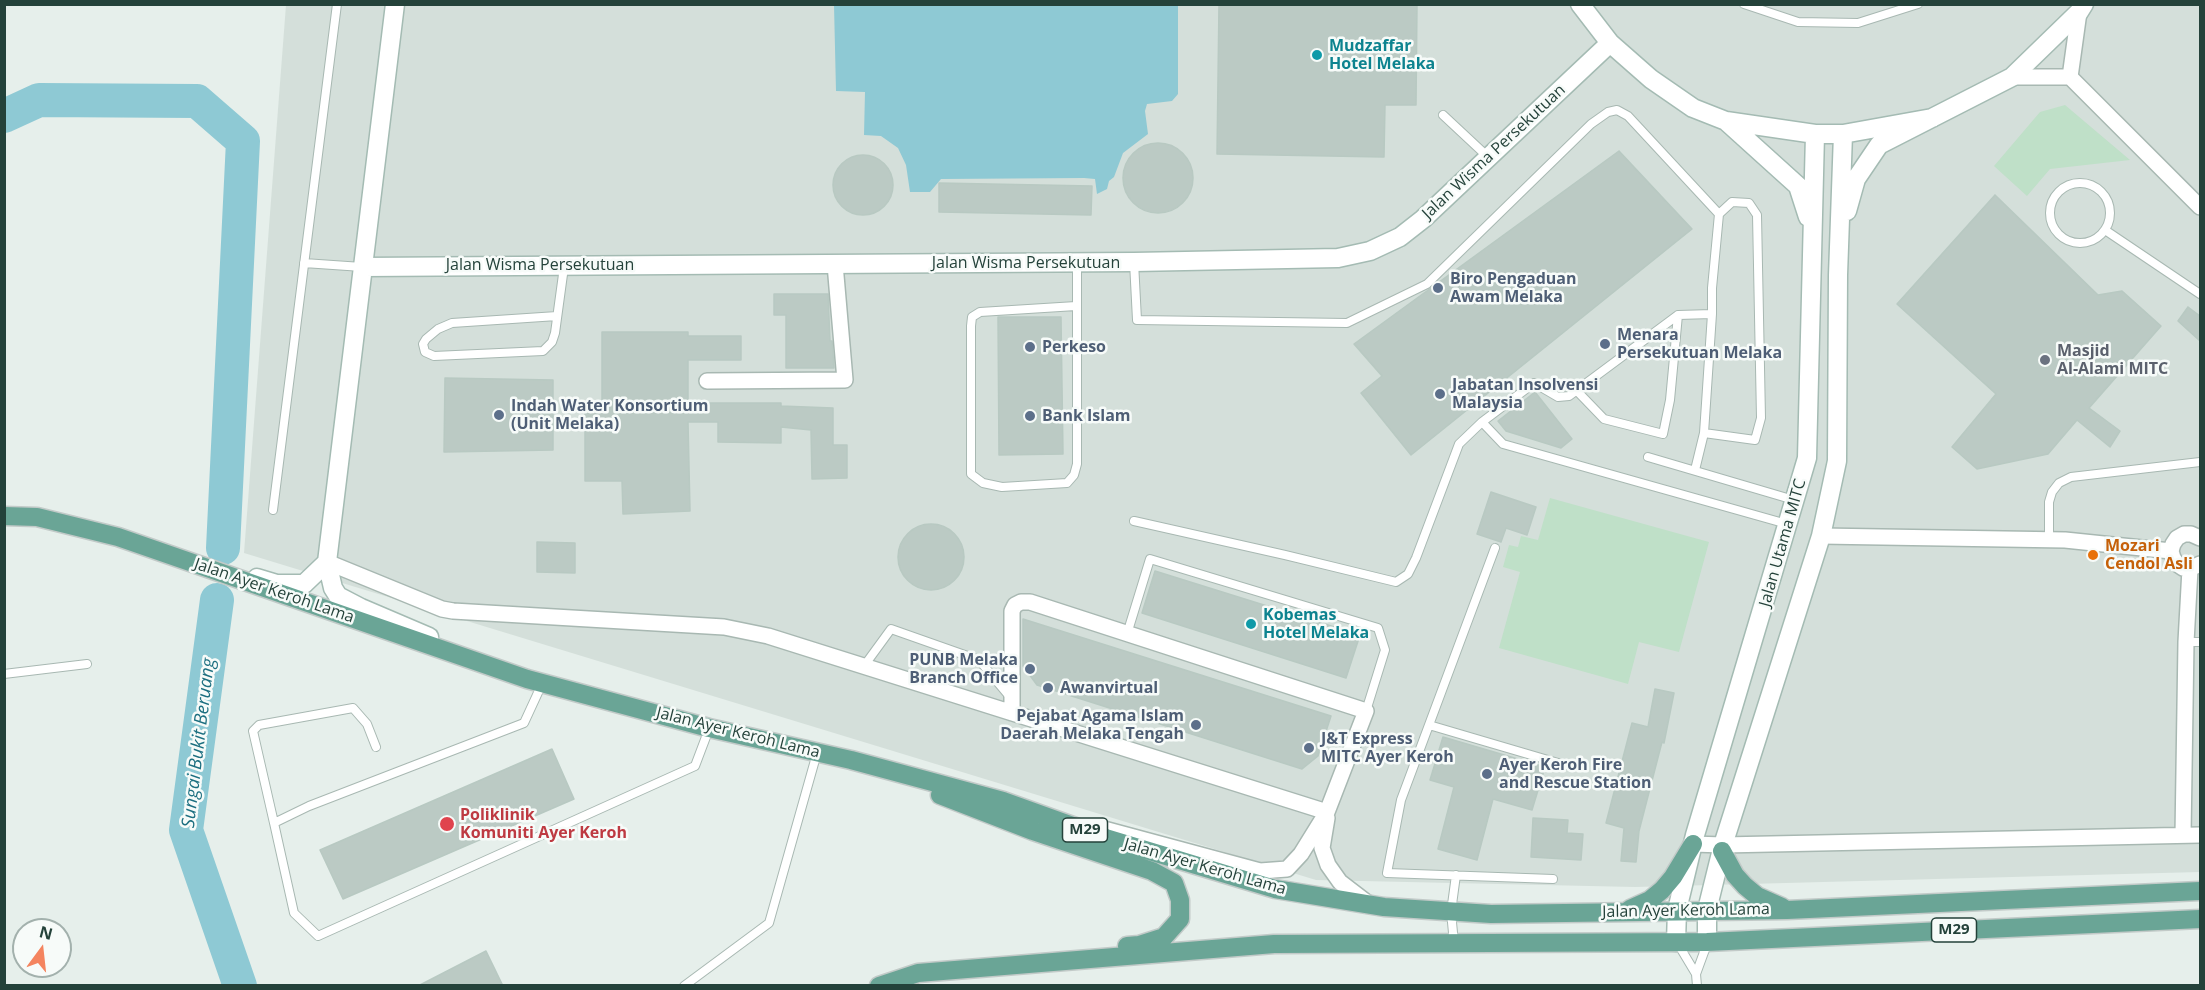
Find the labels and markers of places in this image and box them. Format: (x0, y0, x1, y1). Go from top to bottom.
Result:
place label: Mudzaffar Hotel Melaka (1329, 36, 1435, 74)
marker: Mudzaffar Hotel Melaka (1310, 48, 1324, 62)
place label: Biro Pengaduan Awam Melaka (1450, 269, 1576, 307)
marker: Biro Pengaduan Awam Melaka (1431, 281, 1445, 295)
place label: Menara Persekutuan Melaka (1617, 325, 1782, 363)
place label: Perkeso (1042, 337, 1106, 357)
marker: Menara Persekutuan Melaka (1598, 337, 1612, 351)
marker: Perkeso (1023, 340, 1037, 354)
place label: Masjid Al-Alami MITC (2057, 341, 2168, 379)
marker: Masjid Al-Alami MITC (2038, 353, 2052, 367)
place label: Jabatan Insolvensi Malaysia (1452, 375, 1598, 413)
marker: Jabatan Insolvensi Malaysia (1433, 387, 1447, 401)
place label: Indah Water Konsortium (Unit Melaka) (511, 396, 708, 434)
place label: Bank Islam (1042, 406, 1131, 426)
marker: Indah Water Konsortium (Unit Melaka) (492, 408, 506, 422)
marker: Bank Islam (1023, 409, 1037, 423)
place label: Mozari Cendol Asli (2105, 536, 2193, 574)
marker: Mozari Cendol Asli (2086, 548, 2100, 562)
place label: Kobemas Hotel Melaka (1263, 605, 1369, 643)
marker: Kobemas Hotel Melaka (1244, 617, 1258, 631)
place label: PUNB Melaka Branch Office (909, 650, 1018, 688)
marker: PUNB Melaka Branch Office (1023, 662, 1037, 676)
place label: Awanvirtual (1060, 678, 1158, 698)
marker: Awanvirtual (1041, 681, 1055, 695)
place label: Pejabat Agama Islam Daerah Melaka Tengah (1000, 706, 1184, 744)
marker: Pejabat Agama Islam Daerah Melaka Tengah (1189, 718, 1203, 732)
place label: J&T Express MITC Ayer Keroh (1321, 729, 1454, 767)
marker: J&T Express MITC Ayer Keroh (1302, 741, 1316, 755)
place label: Ayer Keroh Fire and Rescue Station (1499, 755, 1651, 793)
marker: Ayer Keroh Fire and Rescue Station (1480, 767, 1494, 781)
place label: Poliklinik Komuniti Ayer Keroh (460, 805, 627, 843)
marker: Poliklinik Komuniti Ayer Keroh (438, 815, 456, 833)

